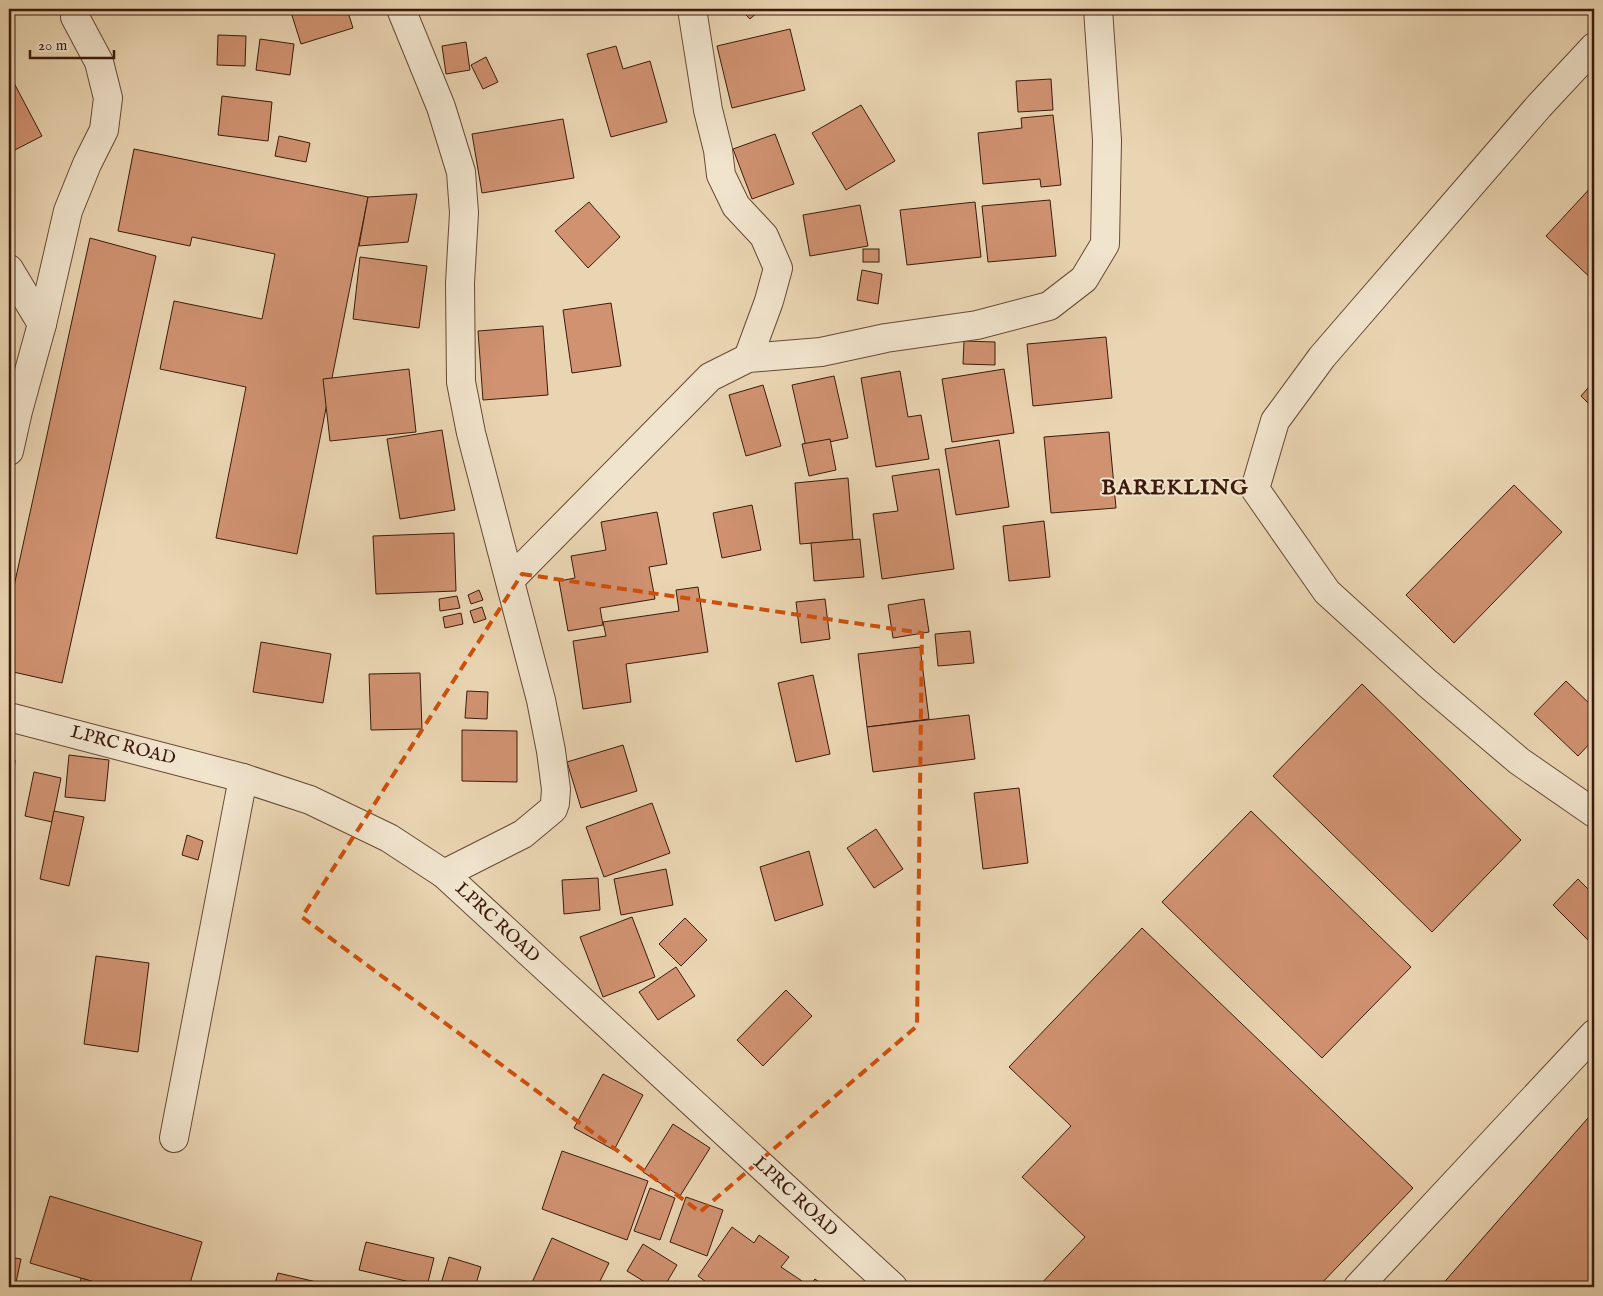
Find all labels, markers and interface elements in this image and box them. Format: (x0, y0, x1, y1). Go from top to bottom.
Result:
scale bar (30, 28, 114, 60)
text: 20 m (38, 36, 68, 55)
district label: BAREKLING (1101, 474, 1249, 502)
street label: LPRC ROAD (68, 721, 178, 771)
street label: LPRC ROAD (450, 878, 544, 968)
street label: LPRC ROAD (748, 1152, 842, 1242)

